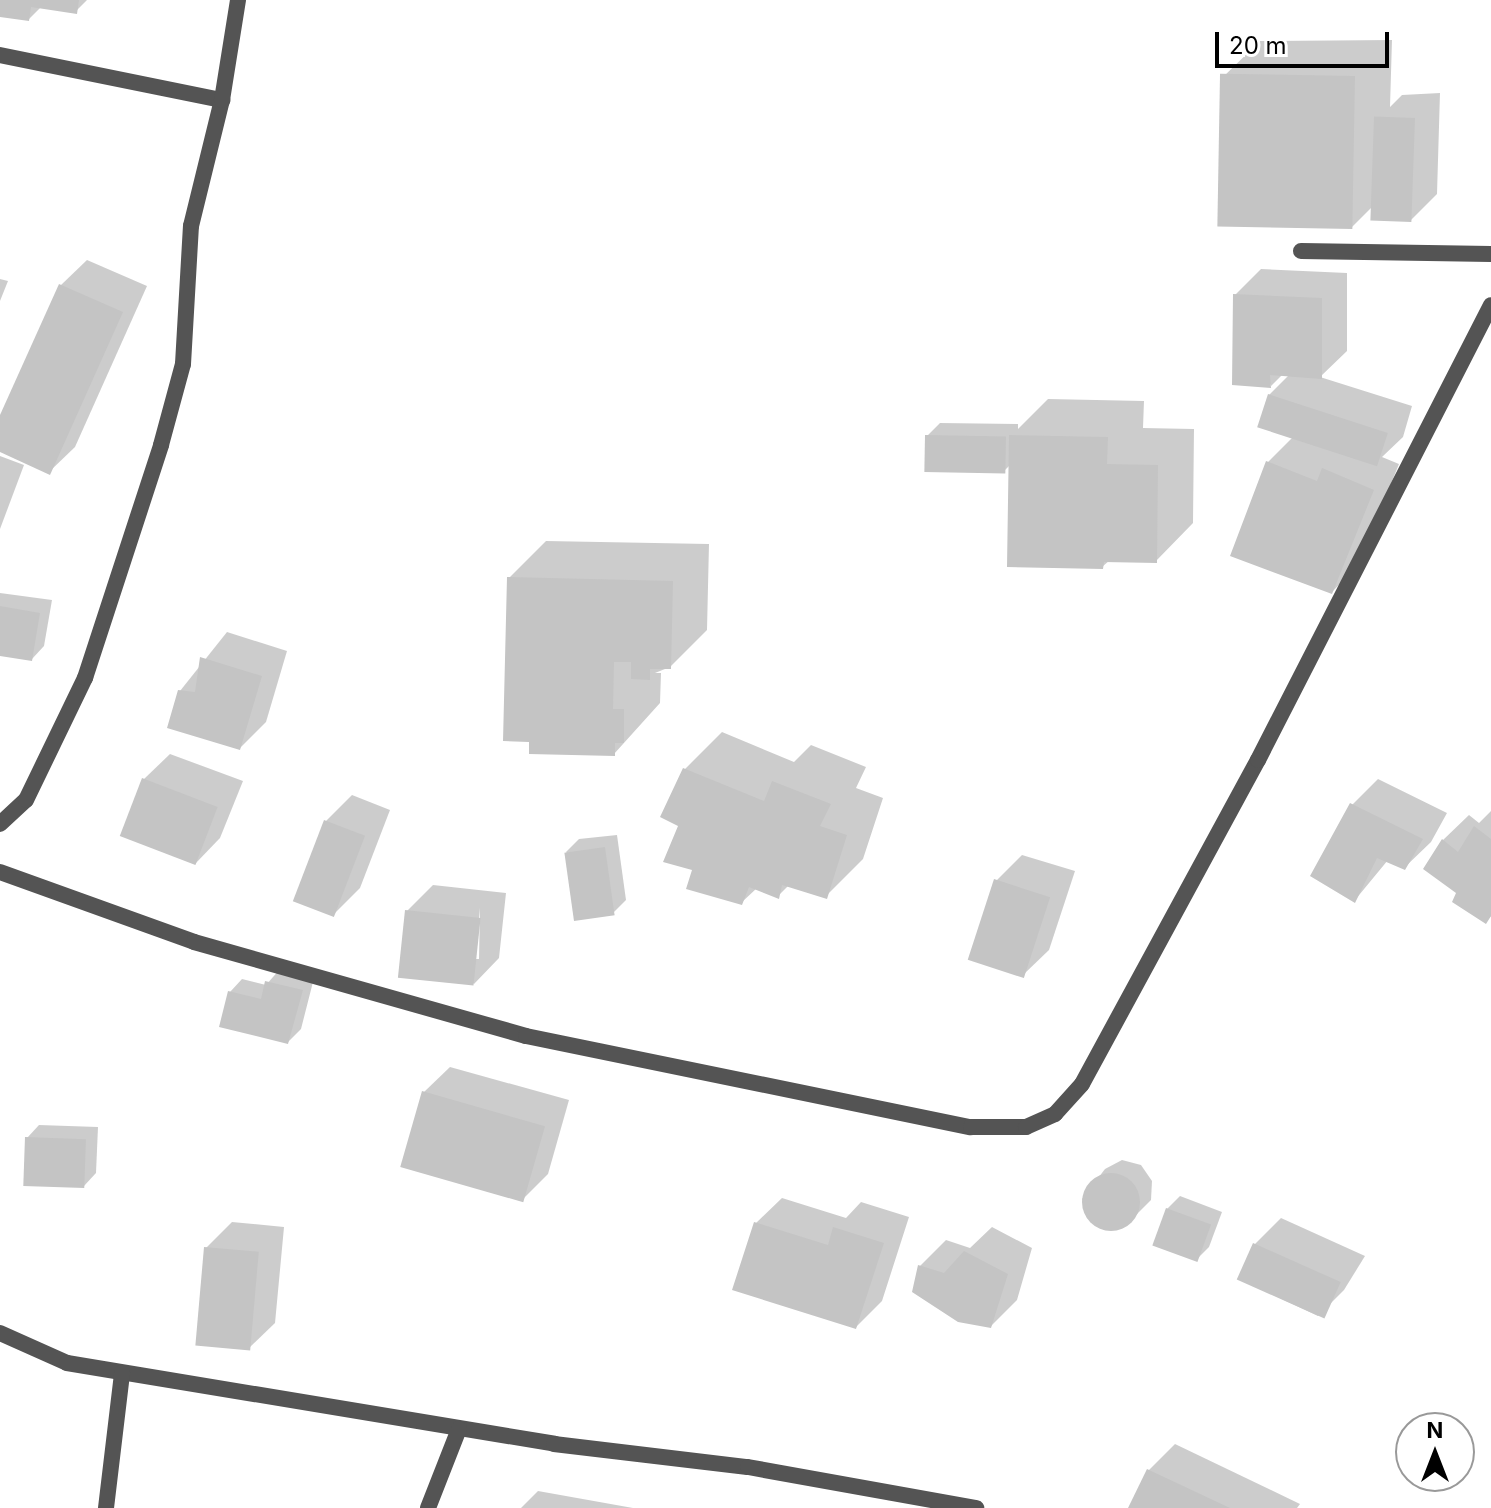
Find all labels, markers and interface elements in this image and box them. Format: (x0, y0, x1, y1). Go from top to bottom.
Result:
scale bar (1219, 16, 1393, 66)
text: 20 m (1229, 31, 1287, 60)
north arrow (1395, 1412, 1475, 1492)
text: N (1427, 1417, 1443, 1443)

